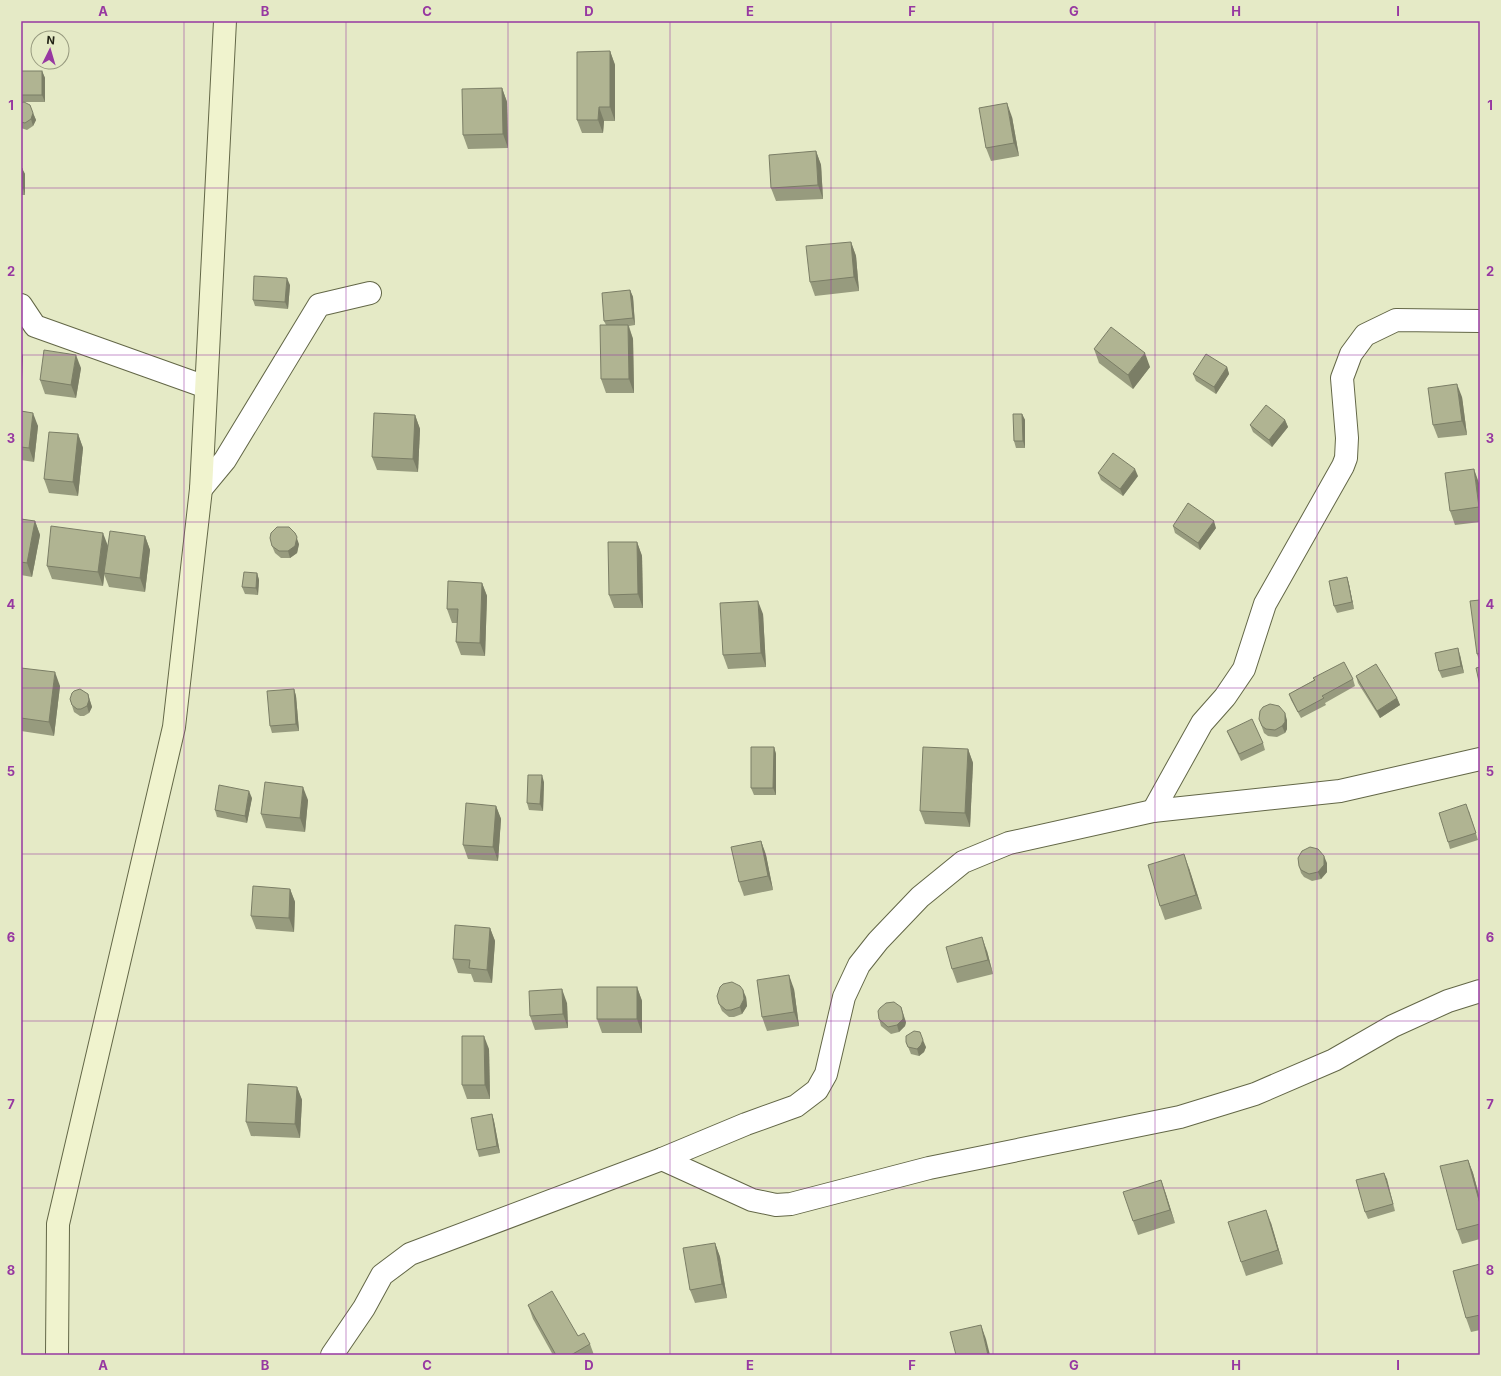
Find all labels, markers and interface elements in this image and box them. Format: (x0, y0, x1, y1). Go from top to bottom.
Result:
text: A (98, 3, 108, 19)
text: B (261, 3, 270, 19)
text: C (422, 3, 432, 19)
text: D (584, 3, 594, 19)
text: E (746, 3, 754, 19)
text: F (908, 3, 916, 19)
text: G (1069, 3, 1079, 19)
text: H (1231, 3, 1241, 19)
text: I (1396, 3, 1400, 19)
north arrow (30, 30, 70, 70)
text: N (46, 33, 56, 47)
text: 1 (8, 97, 14, 113)
text: 1 (1487, 97, 1493, 113)
text: 2 (7, 263, 15, 279)
text: 2 (1486, 263, 1494, 279)
text: 3 (7, 430, 15, 446)
text: 3 (1486, 430, 1494, 446)
text: 4 (7, 596, 16, 612)
text: 4 (1486, 596, 1495, 612)
text: 5 (7, 763, 15, 779)
text: 5 (1486, 763, 1494, 779)
text: 6 (7, 929, 15, 945)
text: 6 (1486, 929, 1494, 945)
text: 7 (7, 1096, 15, 1112)
text: 7 (1486, 1096, 1494, 1112)
text: 8 (7, 1262, 15, 1278)
text: 8 (1486, 1262, 1494, 1278)
text: A (98, 1357, 108, 1373)
text: B (261, 1357, 270, 1373)
text: C (422, 1357, 432, 1373)
text: D (584, 1357, 594, 1373)
text: E (746, 1357, 754, 1373)
text: F (908, 1357, 916, 1373)
text: G (1069, 1357, 1079, 1373)
text: H (1231, 1357, 1241, 1373)
text: I (1396, 1357, 1400, 1373)

